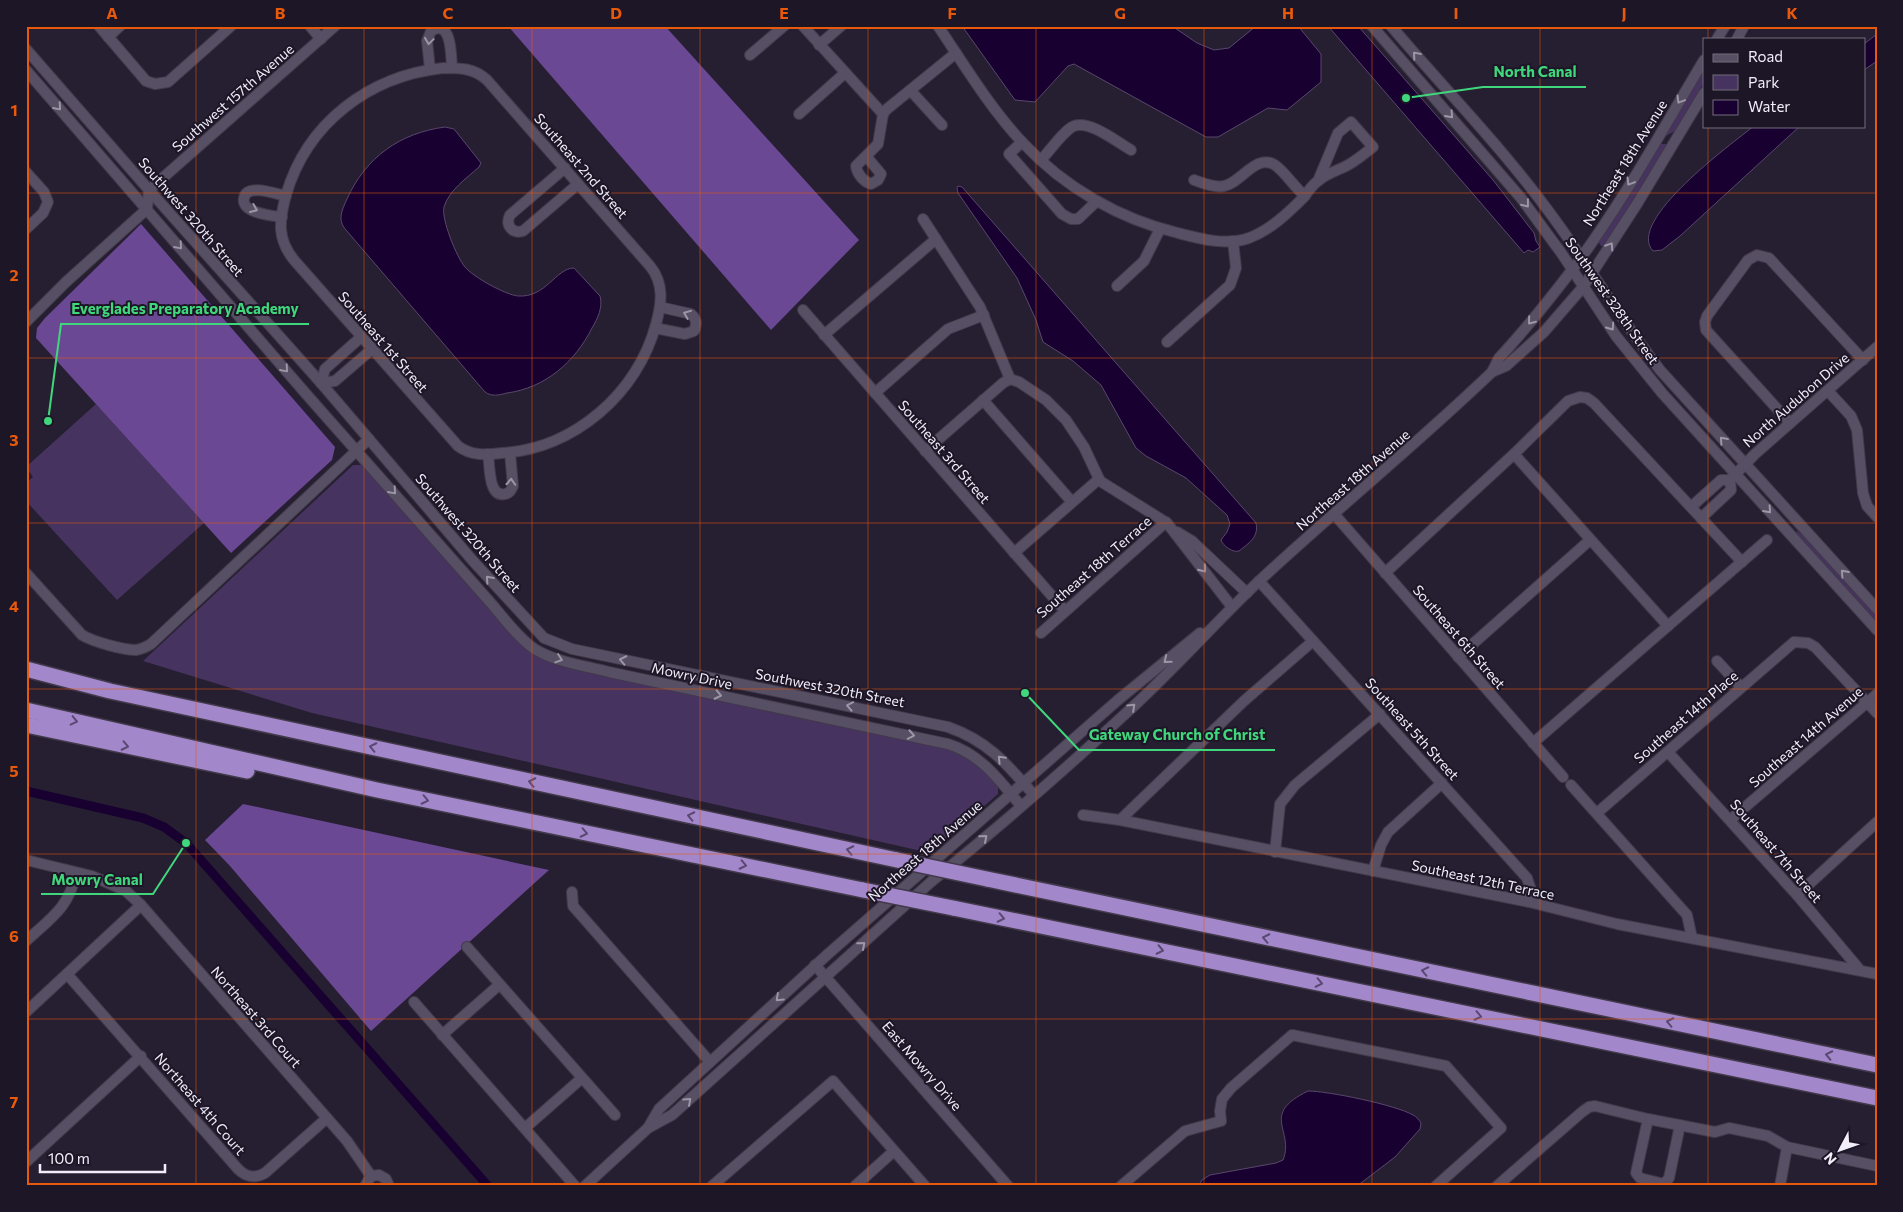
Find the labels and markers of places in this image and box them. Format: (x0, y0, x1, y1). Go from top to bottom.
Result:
callout: North Canal (1483, 57, 1586, 87)
callout: Everglades Preparatory Academy (61, 294, 309, 324)
callout: Gateway Church of Christ (1079, 720, 1275, 750)
callout: Mowry Canal (41, 864, 153, 894)

